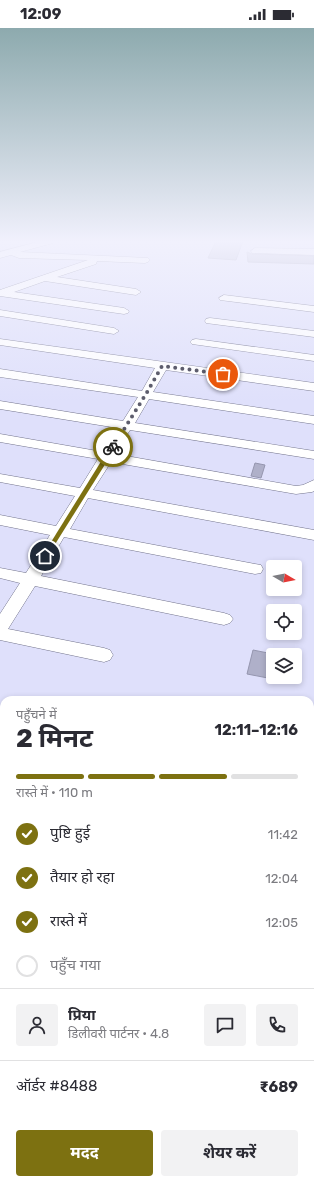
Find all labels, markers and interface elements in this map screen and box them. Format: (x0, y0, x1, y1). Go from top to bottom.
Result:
text: 12:09 (20, 5, 61, 23)
pin (206, 357, 240, 391)
icon: bag (212, 363, 234, 385)
courier (93, 427, 133, 467)
icon: bike (102, 436, 124, 458)
pin (28, 539, 62, 573)
icon: home (34, 545, 56, 567)
north arrow (266, 560, 302, 596)
map controls (266, 560, 302, 684)
button: locate (266, 604, 302, 640)
button: layers (266, 648, 302, 684)
text: पहुँचने में (16, 707, 57, 722)
text: 12:11–12:16 (215, 721, 298, 739)
text: 2 मिनट (16, 723, 93, 754)
text: रास्ते में · 110 m (16, 785, 93, 800)
icon: check (16, 823, 38, 845)
text: पुष्टि हुई (50, 824, 90, 842)
text: 11:42 (268, 827, 298, 842)
icon: check (16, 867, 38, 889)
text: तैयार हो रहा (50, 868, 114, 886)
text: 12:04 (265, 871, 298, 886)
icon: check (16, 911, 38, 933)
text: रास्ते में (50, 912, 87, 930)
text: 12:05 (265, 915, 298, 930)
text: पहुँच गया (50, 956, 101, 974)
button: person (16, 1004, 58, 1046)
button: chat (204, 1004, 246, 1046)
button: phone (256, 1004, 298, 1046)
text: प्रिया (68, 1006, 96, 1024)
text: डिलीवरी पार्टनर · 4.8 (68, 1026, 169, 1041)
text: ऑर्डर #8488 (16, 1077, 98, 1095)
text: ₹689 (259, 1078, 298, 1096)
button: मदद (16, 1130, 153, 1176)
button: शेयर करें (161, 1130, 298, 1176)

